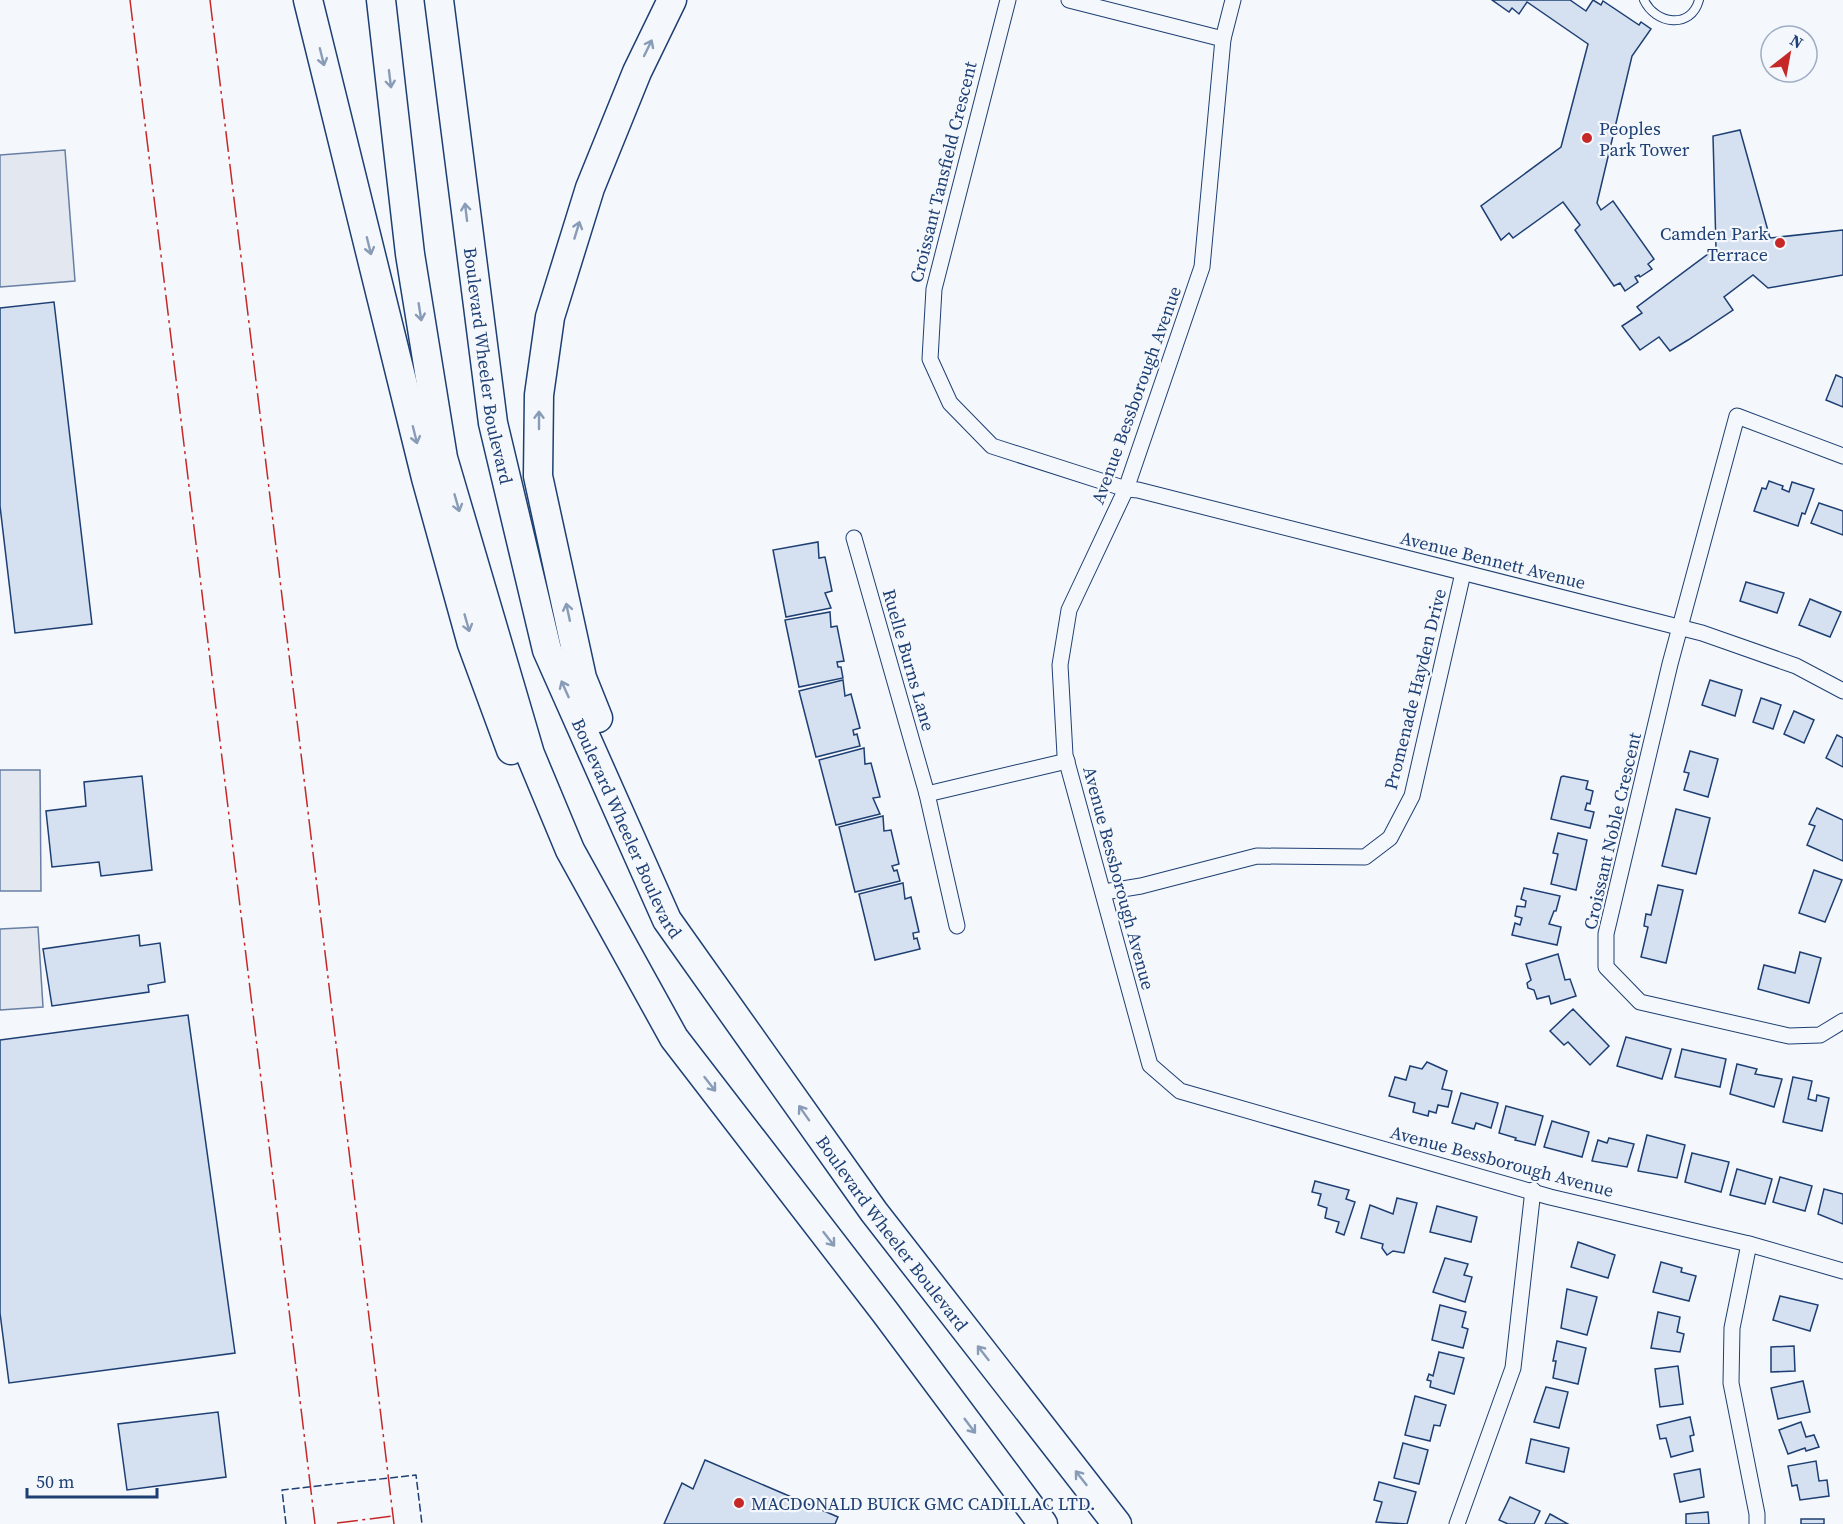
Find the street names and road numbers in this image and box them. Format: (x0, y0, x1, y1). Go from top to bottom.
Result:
street label: Croissant Tansfield Crescent (903, 59, 983, 285)
street label: Boulevard Wheeler Boulevard (458, 246, 520, 486)
street label: Avenue Bessborough Avenue (1085, 283, 1187, 507)
street label: Avenue Bennett Avenue (1398, 525, 1588, 595)
street label: Ruelle Burns Lane (877, 586, 941, 734)
street label: Promenade Hayden Drive (1378, 586, 1452, 792)
street label: Boulevard Wheeler Boulevard (566, 714, 688, 943)
street label: Croissant Noble Crescent (1577, 730, 1647, 932)
street label: Avenue Bessborough Avenue (1077, 764, 1161, 992)
street label: Avenue Bessborough Avenue (1388, 1119, 1616, 1203)
street label: Boulevard Wheeler Boulevard (811, 1130, 974, 1336)

